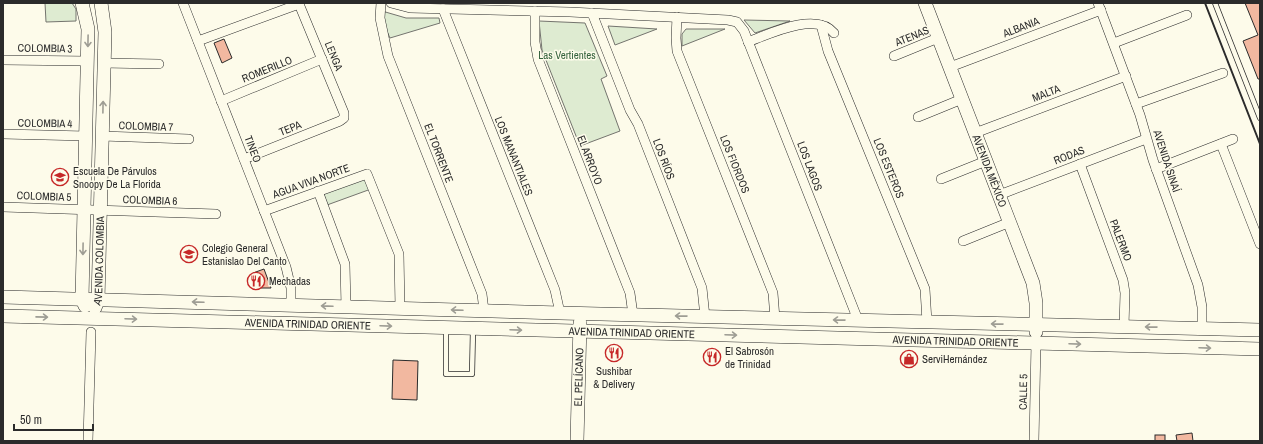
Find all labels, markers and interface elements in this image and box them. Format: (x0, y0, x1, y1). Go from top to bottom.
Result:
street label: ALBANIA (1000, 13, 1042, 41)
street label: ATENAS (892, 23, 931, 50)
one-way arrow (84, 34, 92, 47)
street label: LENGA (322, 39, 347, 74)
street label: COLOMBIA 3 (18, 41, 72, 55)
park label: Las Vertientes (538, 48, 596, 62)
street label: ROMERILLO (240, 53, 294, 85)
street label: MALTA (1030, 81, 1063, 105)
one-way arrow (99, 101, 107, 114)
street label: LOS MANANTIALES (492, 114, 536, 198)
street label: COLOMBIA 4 (18, 116, 72, 130)
street label: TEPA (277, 117, 304, 139)
street label: COLOMBIA 7 (118, 118, 174, 134)
street label: EL TORRENTE (421, 121, 457, 185)
street label: AVENIDA SINAÍ (1150, 127, 1184, 194)
street label: AVENIDA MÉXICO (969, 132, 1010, 209)
street label: EL ARROYO (574, 133, 606, 187)
street label: LOS FIORDOS (717, 133, 753, 195)
street label: TINEO (242, 134, 264, 164)
street label: LOS ESTEROS (871, 136, 907, 200)
street label: LOS RÍOS (650, 137, 678, 181)
street label: LOS LAGOS (794, 139, 826, 193)
street label: RODAS (1052, 143, 1086, 167)
street label: AGUA VIVA NORTE (270, 161, 351, 202)
place label: Escuela De Párvulos Snoopy De La Florida (73, 164, 161, 191)
school or university icon: Escuela De Párvulos Snoopy De La Florida (50, 167, 70, 187)
street label: COLOMBIA 5 (16, 188, 72, 204)
street label: COLOMBIA 6 (122, 192, 178, 208)
street label: AVENIDA COLOMBIA (89, 215, 107, 308)
street label: PALERMO (1107, 217, 1135, 263)
place label: Colegio General Estanislao Del Canto (202, 241, 287, 268)
one-way arrow (79, 242, 87, 255)
school or university icon: Colegio General Estanislao Del Canto (179, 244, 199, 264)
restaurant icon: Mechadas (246, 271, 266, 291)
place label: Mechadas (269, 274, 311, 288)
one-way arrow (192, 299, 205, 306)
one-way arrow (321, 302, 334, 310)
one-way arrow (451, 306, 464, 314)
one-way arrow (35, 313, 48, 321)
one-way arrow (675, 313, 688, 320)
one-way arrow (124, 315, 137, 323)
street label: AVENIDA TRINIDAD ORIENTE (244, 315, 371, 333)
one-way arrow (833, 316, 846, 324)
one-way arrow (991, 320, 1004, 327)
one-way arrow (379, 322, 392, 330)
one-way arrow (1145, 323, 1158, 331)
street label: AVENIDA TRINIDAD ORIENTE (568, 324, 695, 341)
one-way arrow (509, 326, 522, 334)
one-way arrow (724, 332, 737, 339)
street label: AVENIDA TRINIDAD ORIENTE (891, 332, 1019, 350)
one-way arrow (1068, 341, 1081, 348)
restaurant icon: Sushibar & Delivery (604, 343, 624, 363)
place label: El Sabrosón de Trinidad (725, 344, 774, 371)
one-way arrow (1198, 344, 1211, 352)
street label: EL PELÍCANO (571, 347, 586, 407)
restaurant icon: El Sabrosón de Trinidad (702, 347, 722, 367)
shop icon: ServiHernández (899, 349, 919, 369)
place label: ServiHernández (922, 352, 988, 366)
place label: Sushibar & Delivery (593, 364, 635, 391)
street label: CALLE 5 (1016, 374, 1030, 410)
scale bar (14, 406, 93, 432)
text: 50 m (20, 412, 42, 428)

